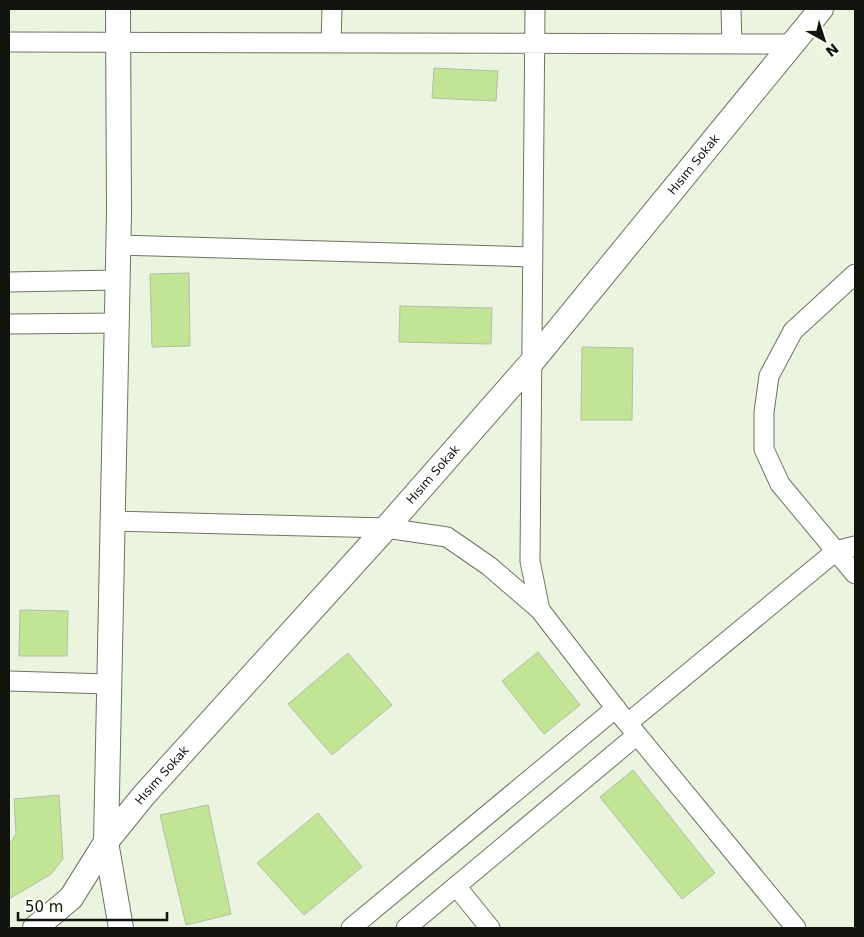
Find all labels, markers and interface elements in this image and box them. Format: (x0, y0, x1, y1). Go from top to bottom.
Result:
north arrow (799, 15, 849, 65)
text: N (823, 40, 842, 60)
street label: Hısım Sokak (665, 132, 722, 197)
street label: Hısım Sokak (404, 442, 463, 507)
street label: Hısım Sokak (132, 743, 192, 807)
scale bar (18, 890, 166, 922)
text: 50 m (25, 898, 63, 916)

